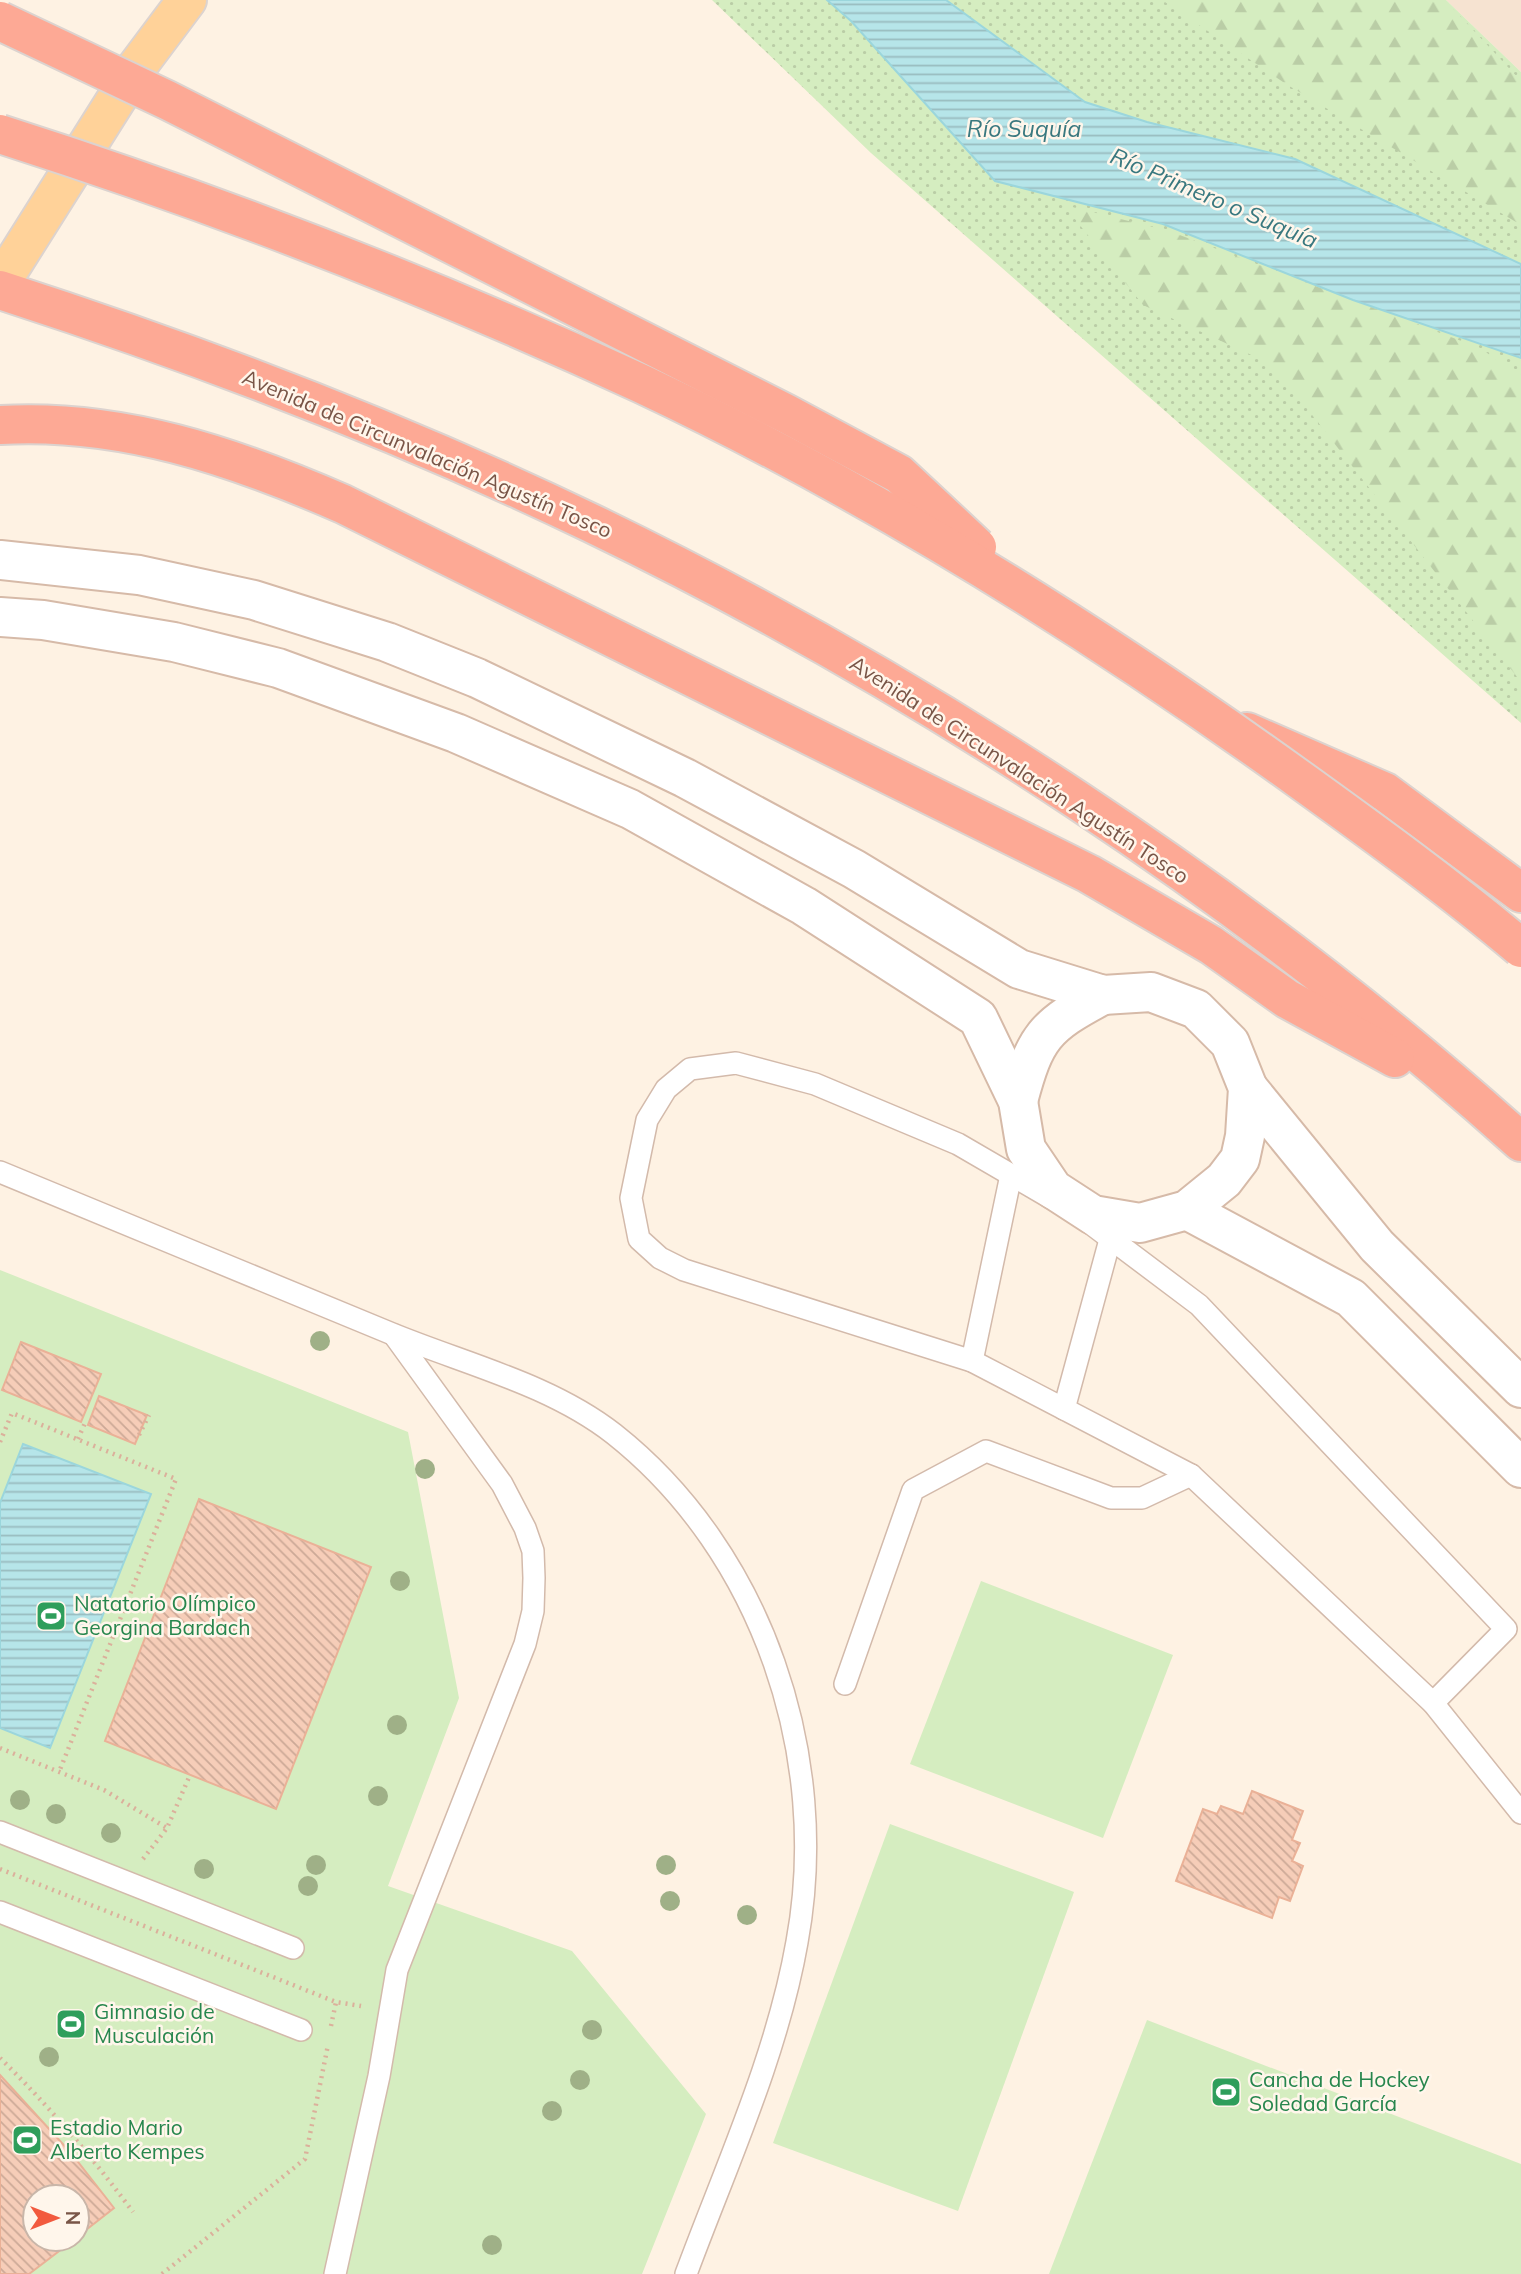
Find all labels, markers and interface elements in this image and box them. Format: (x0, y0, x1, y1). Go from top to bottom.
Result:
water label: Río Suquía (967, 114, 1081, 143)
water label: Río Primero o Suquía (1106, 141, 1322, 254)
street label: Avenida de Circunvalación Agustín Tosco (239, 363, 616, 543)
street label: Avenida de Circunvalación Agustín Tosco (845, 650, 1194, 889)
place label: Natatorio Olímpico Georgina Bardach (74, 1590, 256, 1640)
sports icon: Natatorio Olímpico Georgina Bardach (34, 1599, 68, 1633)
place label: Gimnasio de Musculación (94, 1998, 215, 2048)
sports icon: Gimnasio de Musculación (54, 2007, 88, 2041)
place label: Cancha de Hockey Soledad García (1249, 2066, 1430, 2116)
sports icon: Cancha de Hockey Soledad García (1209, 2075, 1243, 2109)
place label: Estadio Mario Alberto Kempes (50, 2114, 205, 2164)
sports icon: Estadio Mario Alberto Kempes (10, 2123, 44, 2157)
north arrow (21, 2183, 91, 2253)
text: N (61, 2211, 85, 2225)

